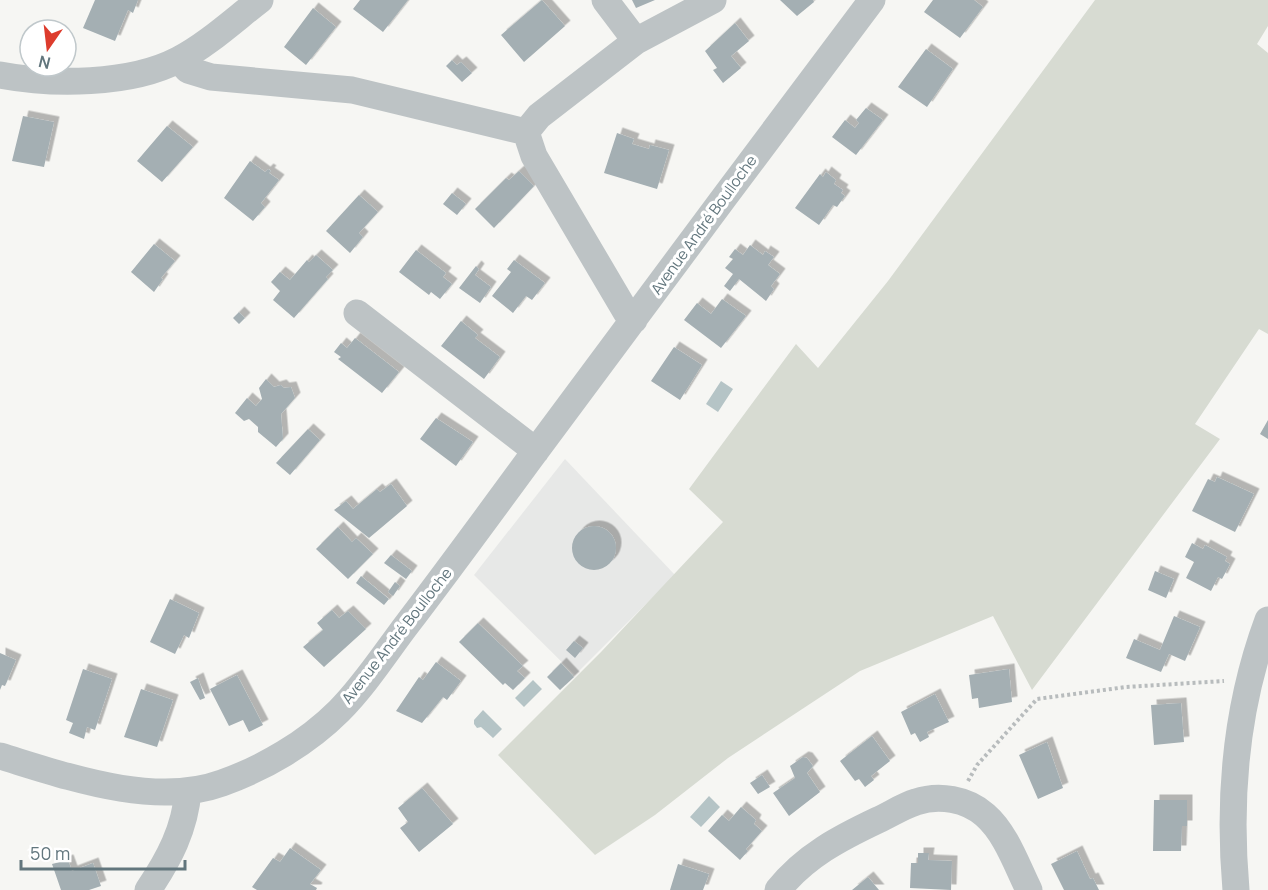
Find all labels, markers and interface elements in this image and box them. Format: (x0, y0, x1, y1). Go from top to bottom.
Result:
north arrow (18, 18, 78, 78)
text: N (36, 50, 53, 75)
street label: Avenue André Boulloche (646, 151, 761, 299)
street label: Avenue André Boulloche (337, 563, 457, 708)
scale bar (21, 833, 184, 871)
text: 50 m (30, 841, 70, 865)

